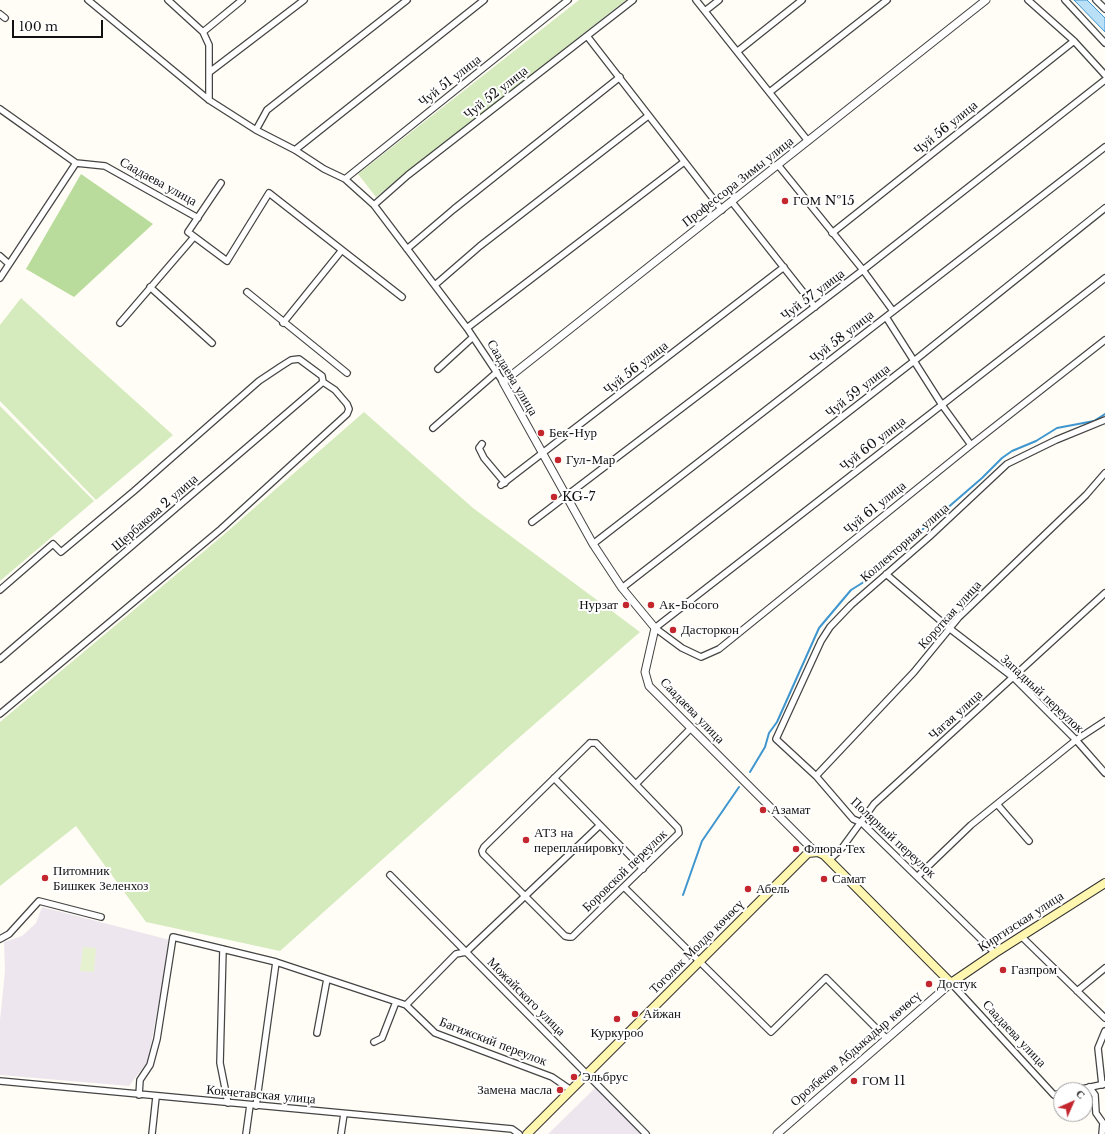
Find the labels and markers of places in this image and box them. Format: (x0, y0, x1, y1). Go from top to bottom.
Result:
place label: ГОМ №15 (793, 193, 855, 209)
marker: ГОМ №15 (780, 196, 790, 206)
place label: Бек-Нур (549, 425, 597, 441)
marker: Бек-Нур (536, 428, 546, 438)
place label: Гул-Мар (566, 452, 615, 468)
marker: Гул-Мар (553, 455, 563, 465)
place label: KG-7 (562, 489, 595, 505)
marker: KG-7 (549, 492, 559, 502)
place label: Нурзат (579, 597, 618, 613)
place label: Ак-Босого (659, 597, 719, 613)
marker: Нурзат (621, 600, 631, 610)
marker: Ак-Босого (646, 600, 656, 610)
place label: Дасторкон (681, 622, 739, 638)
marker: Дасторкон (668, 625, 678, 635)
place label: Азамат (771, 802, 811, 818)
marker: Азамат (758, 805, 768, 815)
place label: АТЗ на перепланировку (534, 825, 624, 856)
marker: АТЗ на перепланировку (521, 835, 531, 845)
place label: Флюра Тех (804, 841, 865, 857)
marker: Флюра Тех (791, 844, 801, 854)
place label: Питомник Бишкек Зеленхоз (53, 863, 148, 894)
place label: Самат (832, 871, 866, 887)
marker: Питомник Бишкек Зеленхоз (40, 873, 50, 883)
marker: Самат (819, 874, 829, 884)
place label: Абель (756, 881, 789, 897)
marker: Абель (743, 884, 753, 894)
place label: Газпром (1011, 962, 1057, 978)
marker: Газпром (998, 965, 1008, 975)
place label: Достук (937, 976, 977, 992)
marker: Достук (924, 979, 934, 989)
place label: Айжан (643, 1006, 681, 1022)
marker: Айжан (630, 1009, 640, 1019)
marker: Куркуроо (612, 1014, 622, 1024)
place label: Куркуроо (591, 1025, 643, 1041)
place label: Эльбрус (582, 1069, 628, 1085)
marker: Эльбрус (569, 1072, 579, 1082)
place label: ГОМ 11 (862, 1073, 905, 1089)
marker: ГОМ 11 (849, 1076, 859, 1086)
place label: Замена масла (477, 1082, 552, 1098)
marker: Замена масла (555, 1085, 565, 1095)

